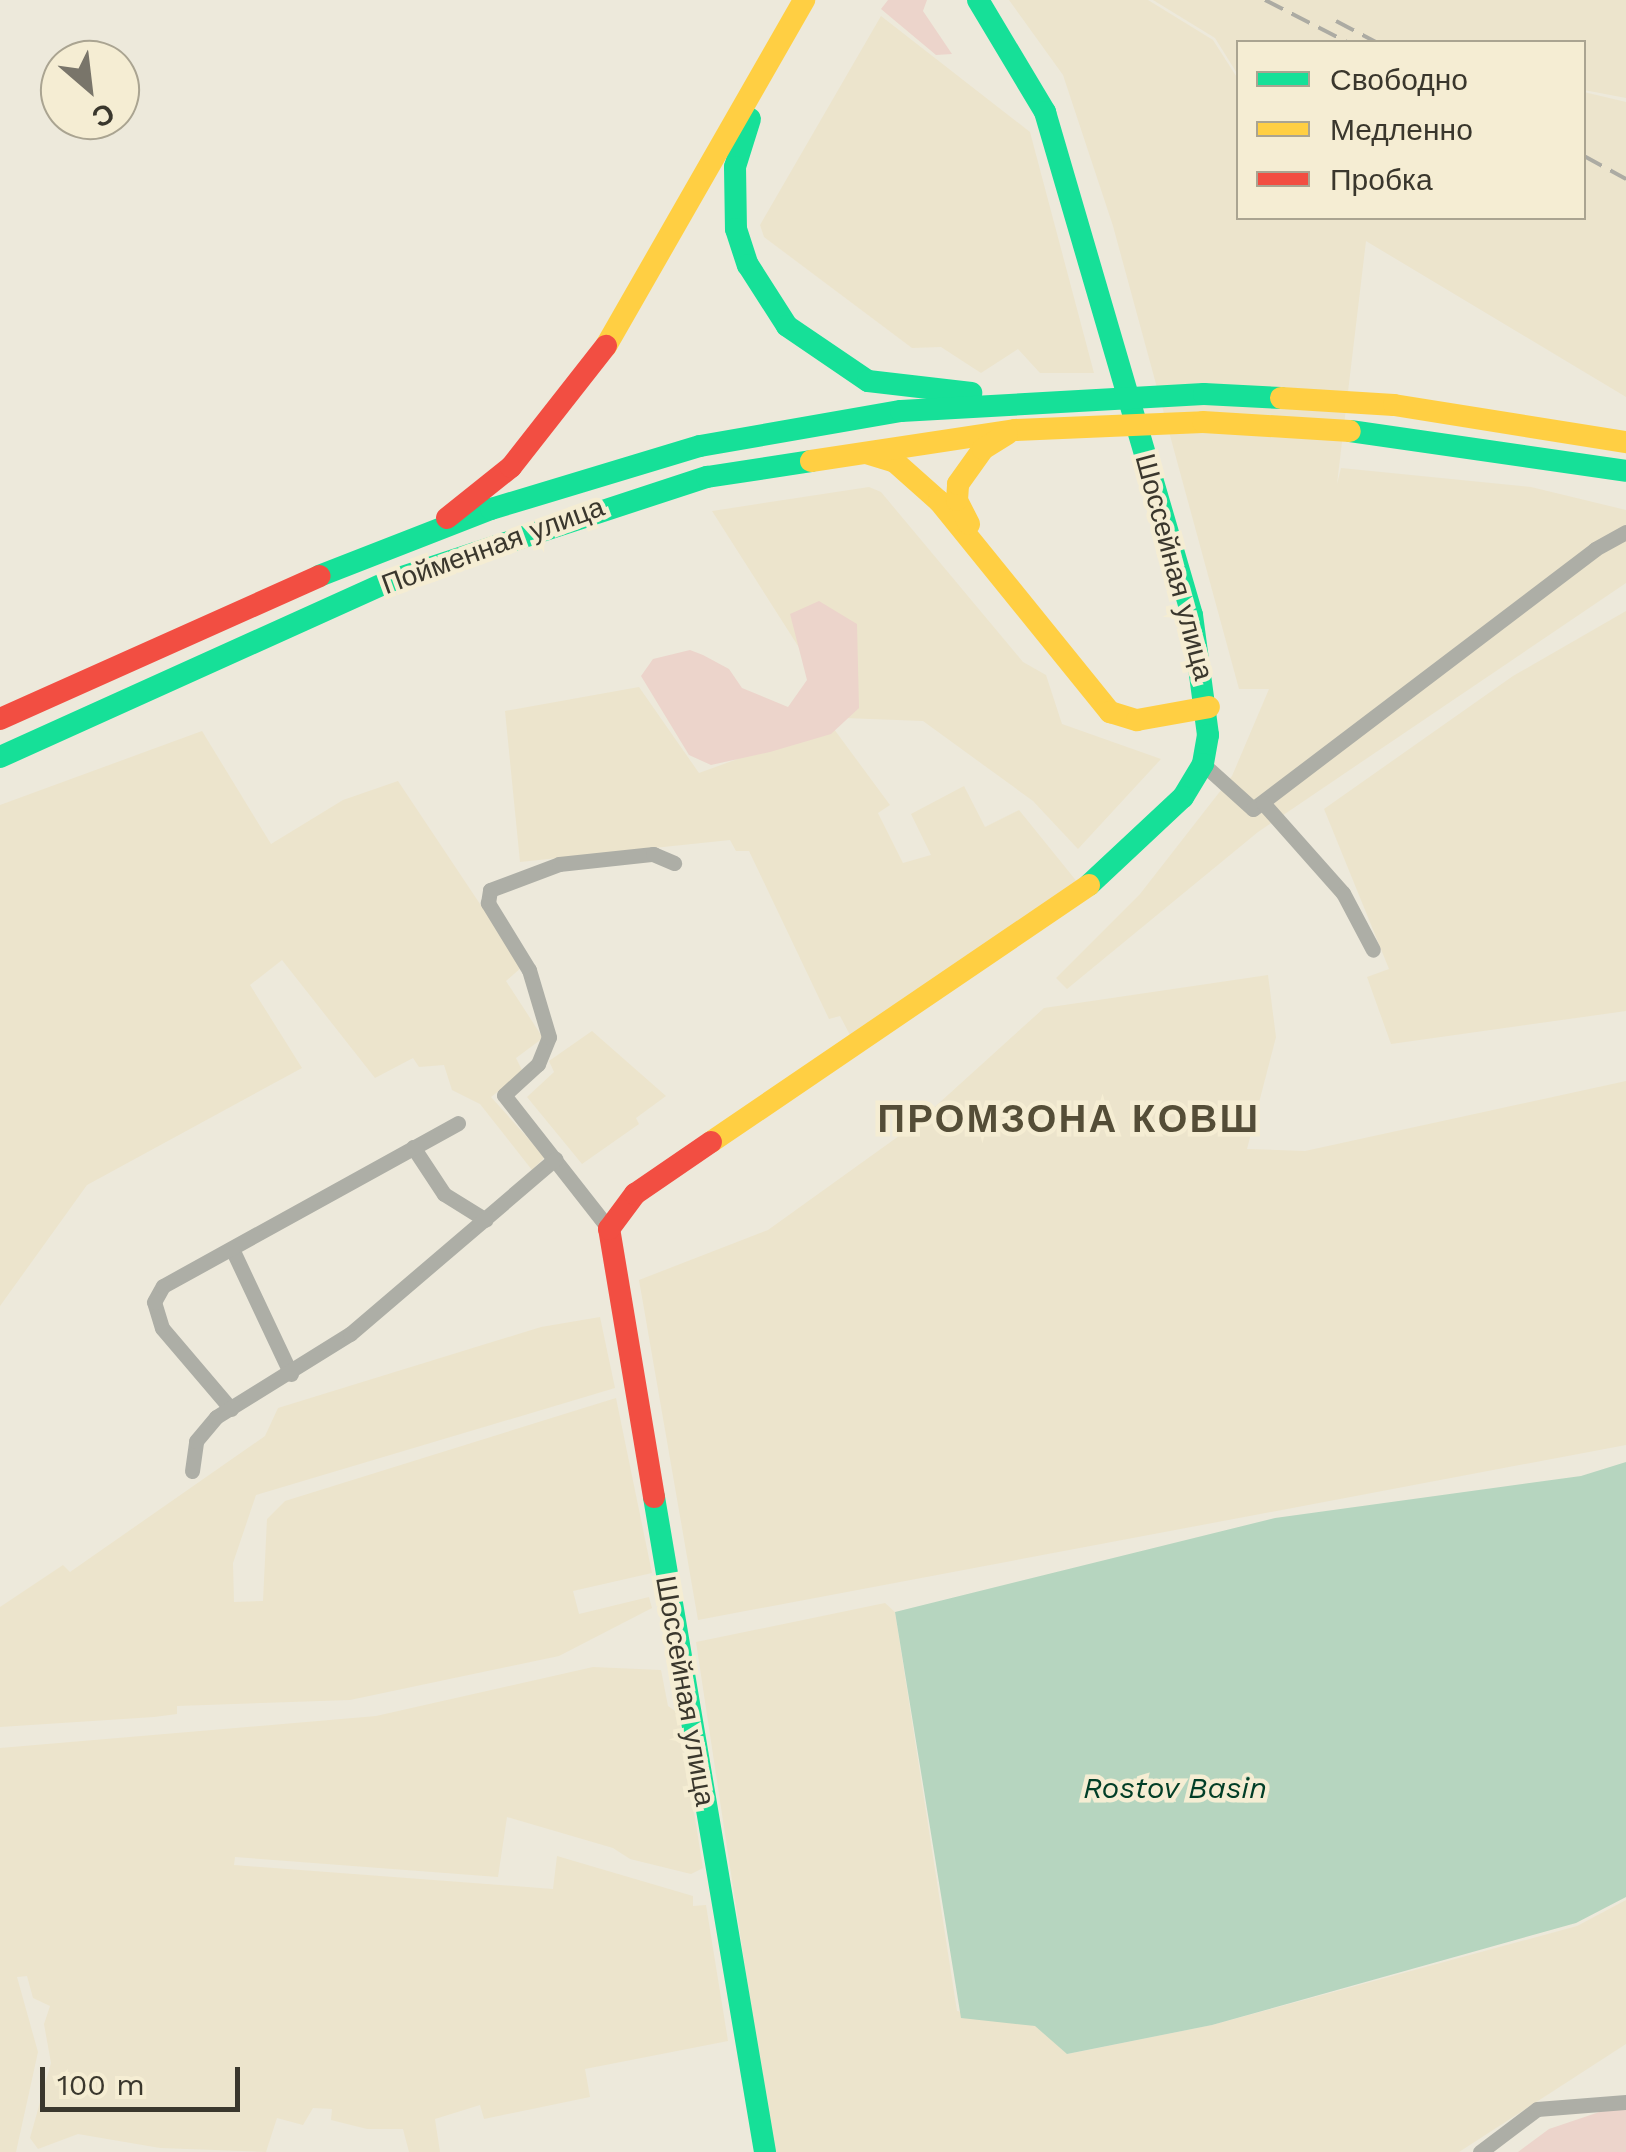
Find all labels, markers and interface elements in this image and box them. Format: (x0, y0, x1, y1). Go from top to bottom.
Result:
north arrow (40, 40, 140, 140)
legend (1236, 40, 1586, 220)
text: Свободно (1330, 62, 1468, 97)
text: С (87, 96, 120, 134)
text: Медленно (1330, 112, 1473, 147)
text: Пробка (1330, 162, 1433, 197)
street label: Шоссейная улица (1128, 450, 1220, 684)
street label: Пойменная улица (377, 490, 609, 602)
district label: ПРОМЗОНА КОВШ (878, 1097, 1260, 1143)
street label: Шоссейная улица (648, 1573, 722, 1809)
water label: Rostov Basin (1083, 1770, 1267, 1806)
scale bar (45, 2047, 245, 2109)
text: 100 m (57, 2067, 145, 2102)

